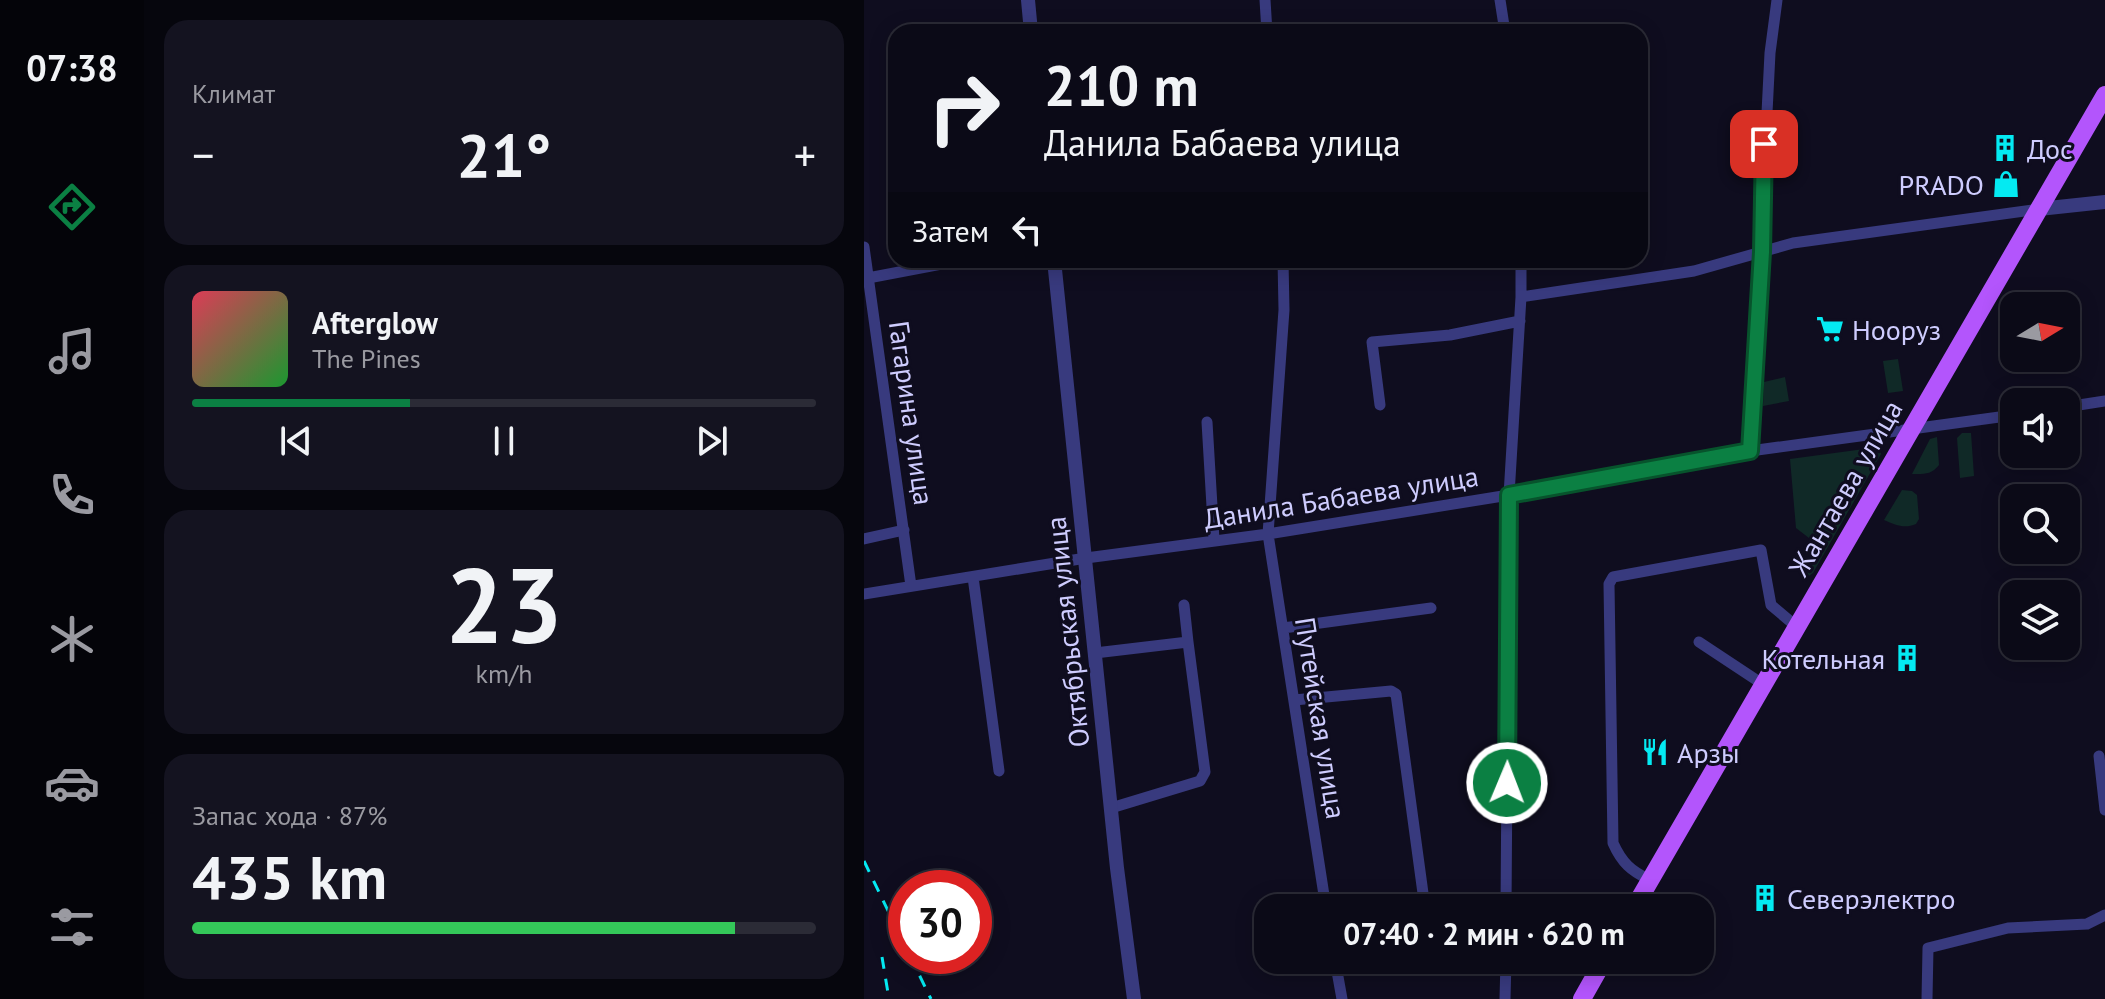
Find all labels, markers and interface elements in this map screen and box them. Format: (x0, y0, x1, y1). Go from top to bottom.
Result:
text: 07:38 (26, 44, 118, 91)
text: 210 m (1044, 49, 1199, 121)
icon: right (912, 56, 1016, 160)
text: Климат (192, 77, 275, 110)
pin (1730, 110, 1798, 178)
text: 21° (457, 116, 551, 194)
text: Данила Бабаева улица (1044, 119, 1401, 166)
icon: arrive (1742, 122, 1786, 166)
text: − (192, 126, 214, 183)
text: + (794, 126, 816, 183)
place label: Дос (2027, 130, 2073, 167)
building icon: Дос (1990, 133, 2020, 163)
place label: PRADO (1899, 166, 1984, 203)
shop icon: PRADO (1991, 169, 2021, 199)
icon: directions (44, 179, 100, 235)
icon: left (1005, 208, 1049, 252)
text: Затем (912, 211, 989, 250)
north arrow (2000, 292, 2080, 372)
map controls (2000, 292, 2080, 660)
text: Afterglow (312, 303, 438, 342)
place label: Нооруз (1852, 311, 1941, 348)
supermarket icon: Нооруз (1815, 314, 1845, 344)
street label: Гагарина улица (881, 319, 943, 507)
icon: music (44, 323, 100, 379)
text: The Pines (312, 342, 421, 375)
button: sound (2000, 388, 2080, 468)
street label: Жантаева улица (1779, 393, 1910, 584)
icon: previous (274, 419, 318, 463)
icon: pause (482, 419, 526, 463)
icon: next (690, 419, 734, 463)
street label: Данила Бабаева улица (1201, 457, 1481, 537)
icon: phone (44, 467, 100, 523)
button: search (2000, 484, 2080, 564)
street label: Октябрьская улица (1036, 515, 1098, 749)
text: 23 (445, 537, 563, 672)
button: layers (2000, 580, 2080, 660)
icon: climate (44, 611, 100, 667)
street label: Путейская улица (1287, 615, 1355, 821)
place label: Котельная (1761, 640, 1885, 677)
building icon: Котельная (1892, 643, 1922, 673)
text: km/h (476, 657, 533, 690)
place label: Арзы (1677, 734, 1739, 771)
restaurant icon: Арзы (1640, 737, 1670, 767)
position arrow (1465, 741, 1549, 825)
icon: car (44, 755, 100, 811)
text: Запас хода · 87% (192, 799, 387, 832)
text: 435 km (192, 838, 387, 916)
speed limit sign: 30 (888, 870, 992, 974)
place label: Северэлектро (1787, 880, 1955, 917)
building icon: Северэлектро (1750, 883, 1780, 913)
icon: filters (44, 899, 100, 955)
text: 07:40 · 2 мин · 620 m (1343, 914, 1625, 953)

